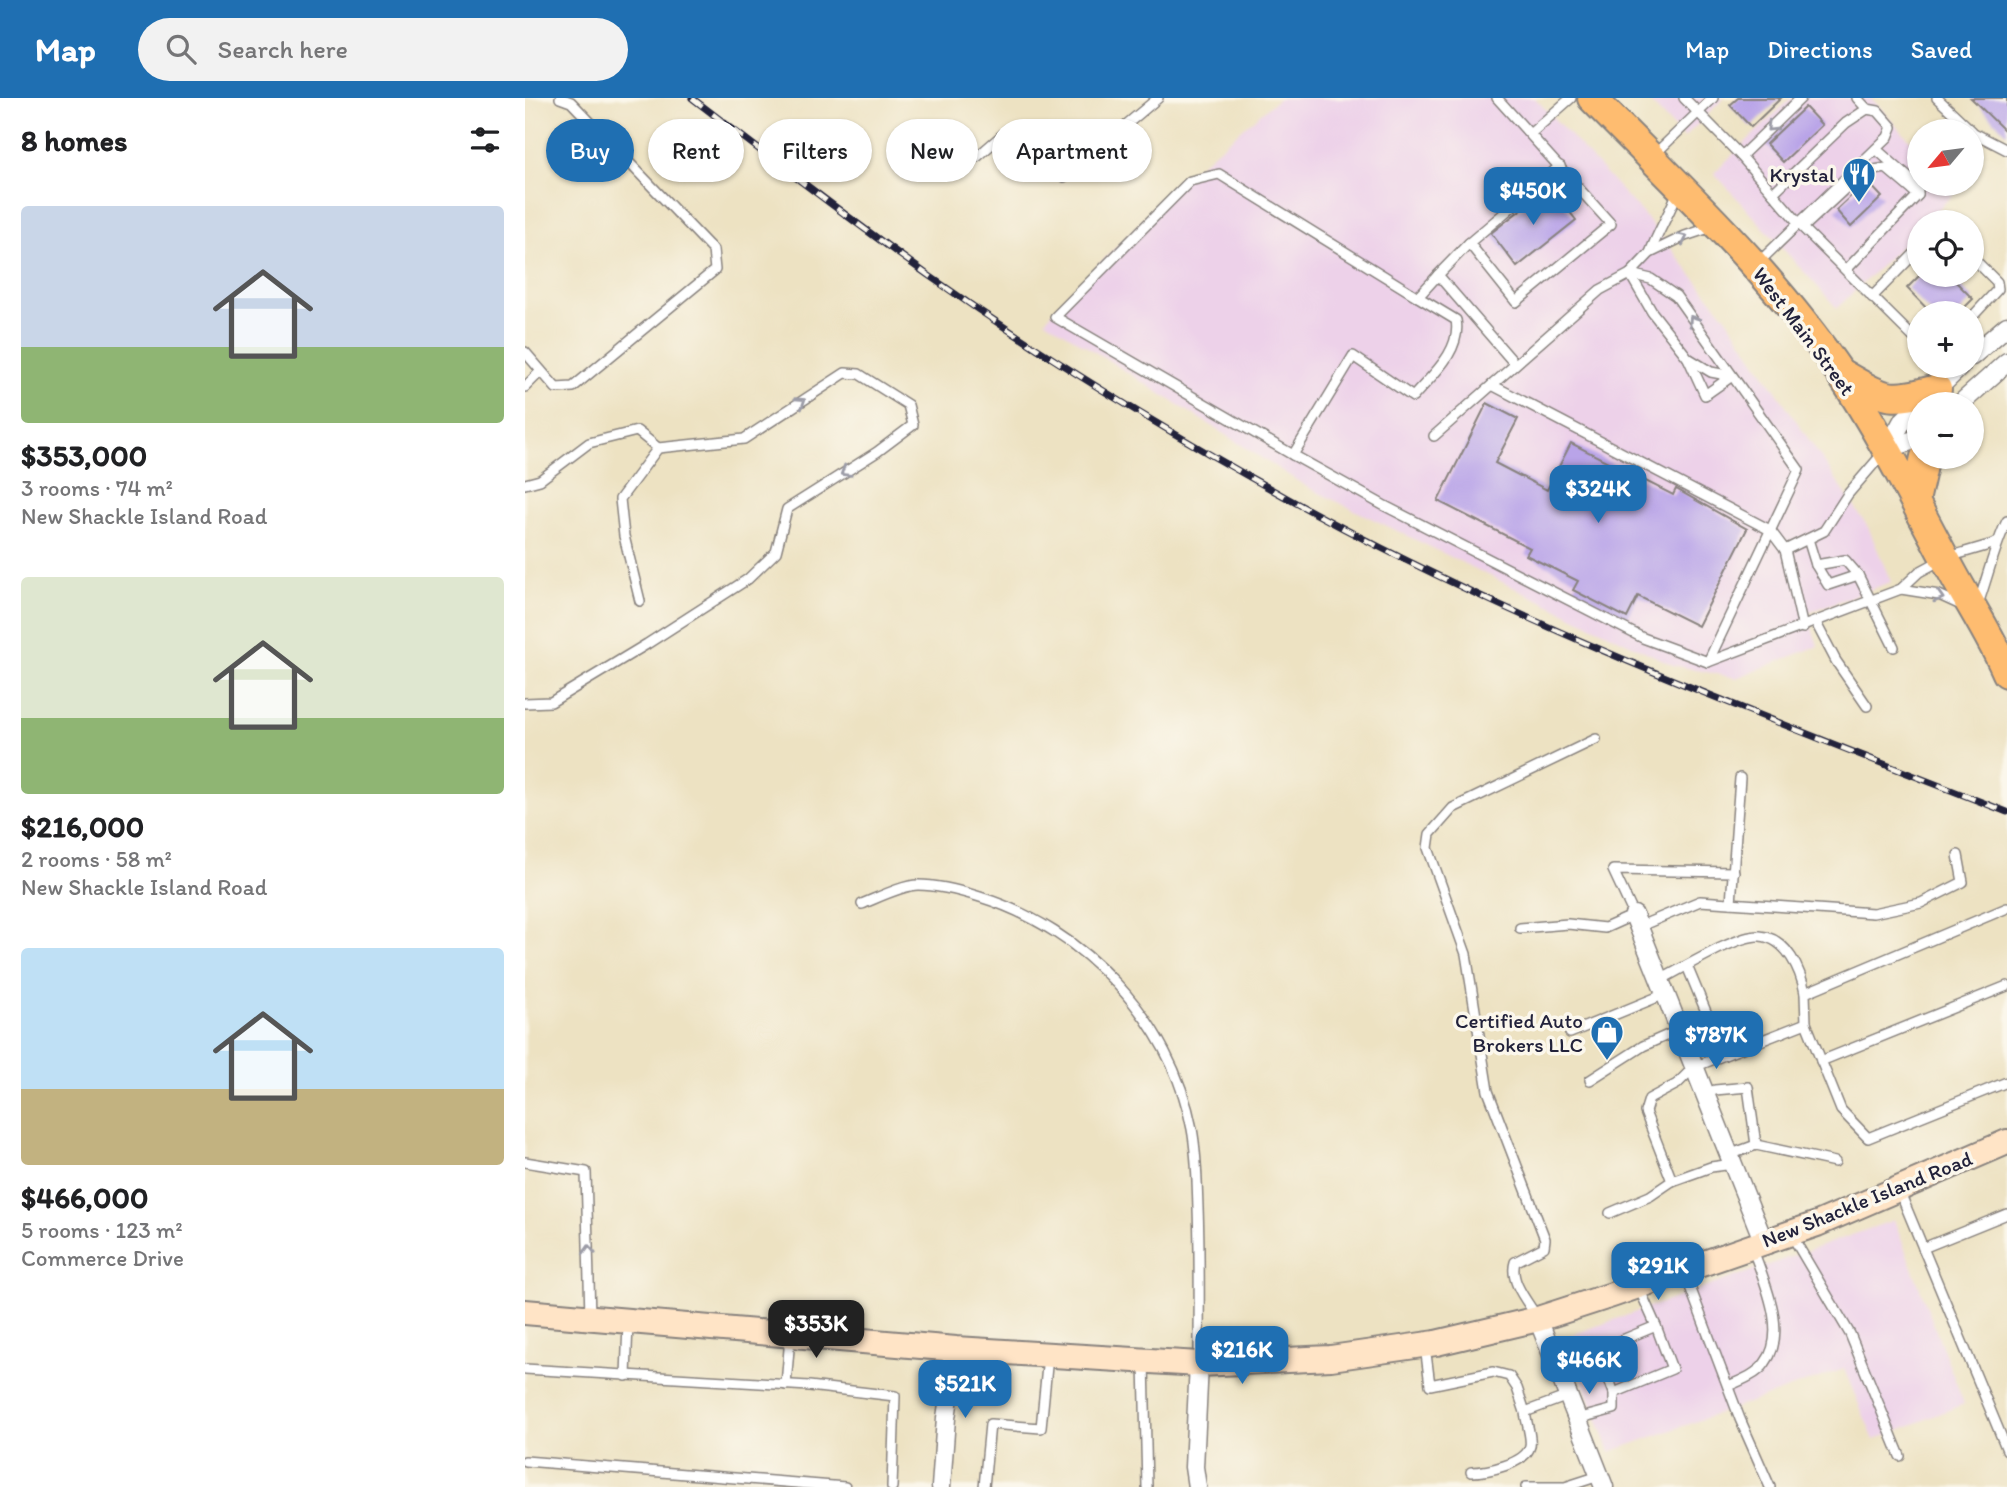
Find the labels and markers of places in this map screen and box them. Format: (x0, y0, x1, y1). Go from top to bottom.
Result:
restaurant icon: Krystal (1840, 155, 1878, 204)
place label: Krystal (1769, 162, 1835, 187)
pin: $450K (1484, 167, 1582, 227)
pin: $324K (1549, 466, 1647, 525)
place label: Certified Auto Brokers LLC (1455, 1008, 1583, 1057)
pin: $787K (1667, 1012, 1765, 1071)
shop icon: Certified Auto Brokers LLC (1588, 1013, 1626, 1062)
pin: $291K (1609, 1242, 1707, 1302)
pin: $353K (767, 1300, 865, 1360)
pin: $216K (1193, 1326, 1291, 1386)
pin: $466K (1540, 1336, 1638, 1396)
pin: $521K (916, 1360, 1014, 1420)

